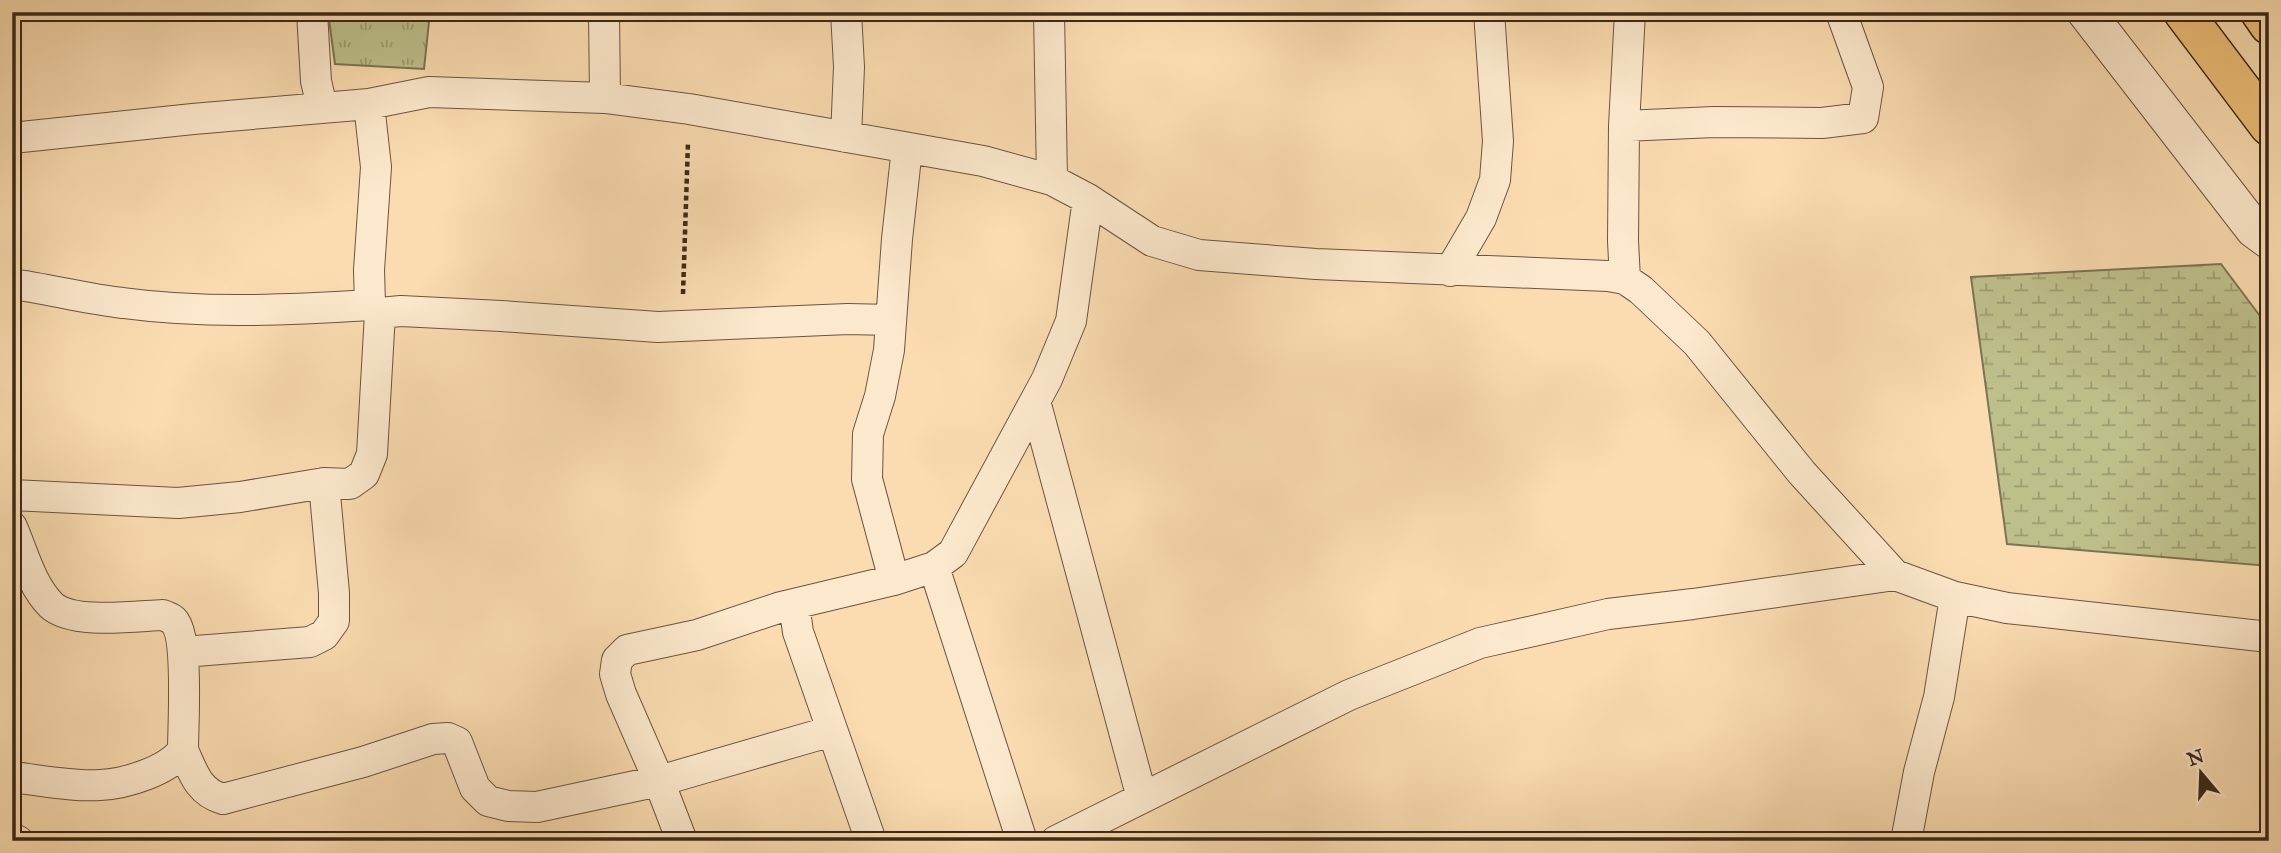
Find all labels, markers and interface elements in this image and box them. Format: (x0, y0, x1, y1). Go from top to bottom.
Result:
north arrow (2166, 738, 2236, 808)
text: N (2184, 744, 2207, 771)

